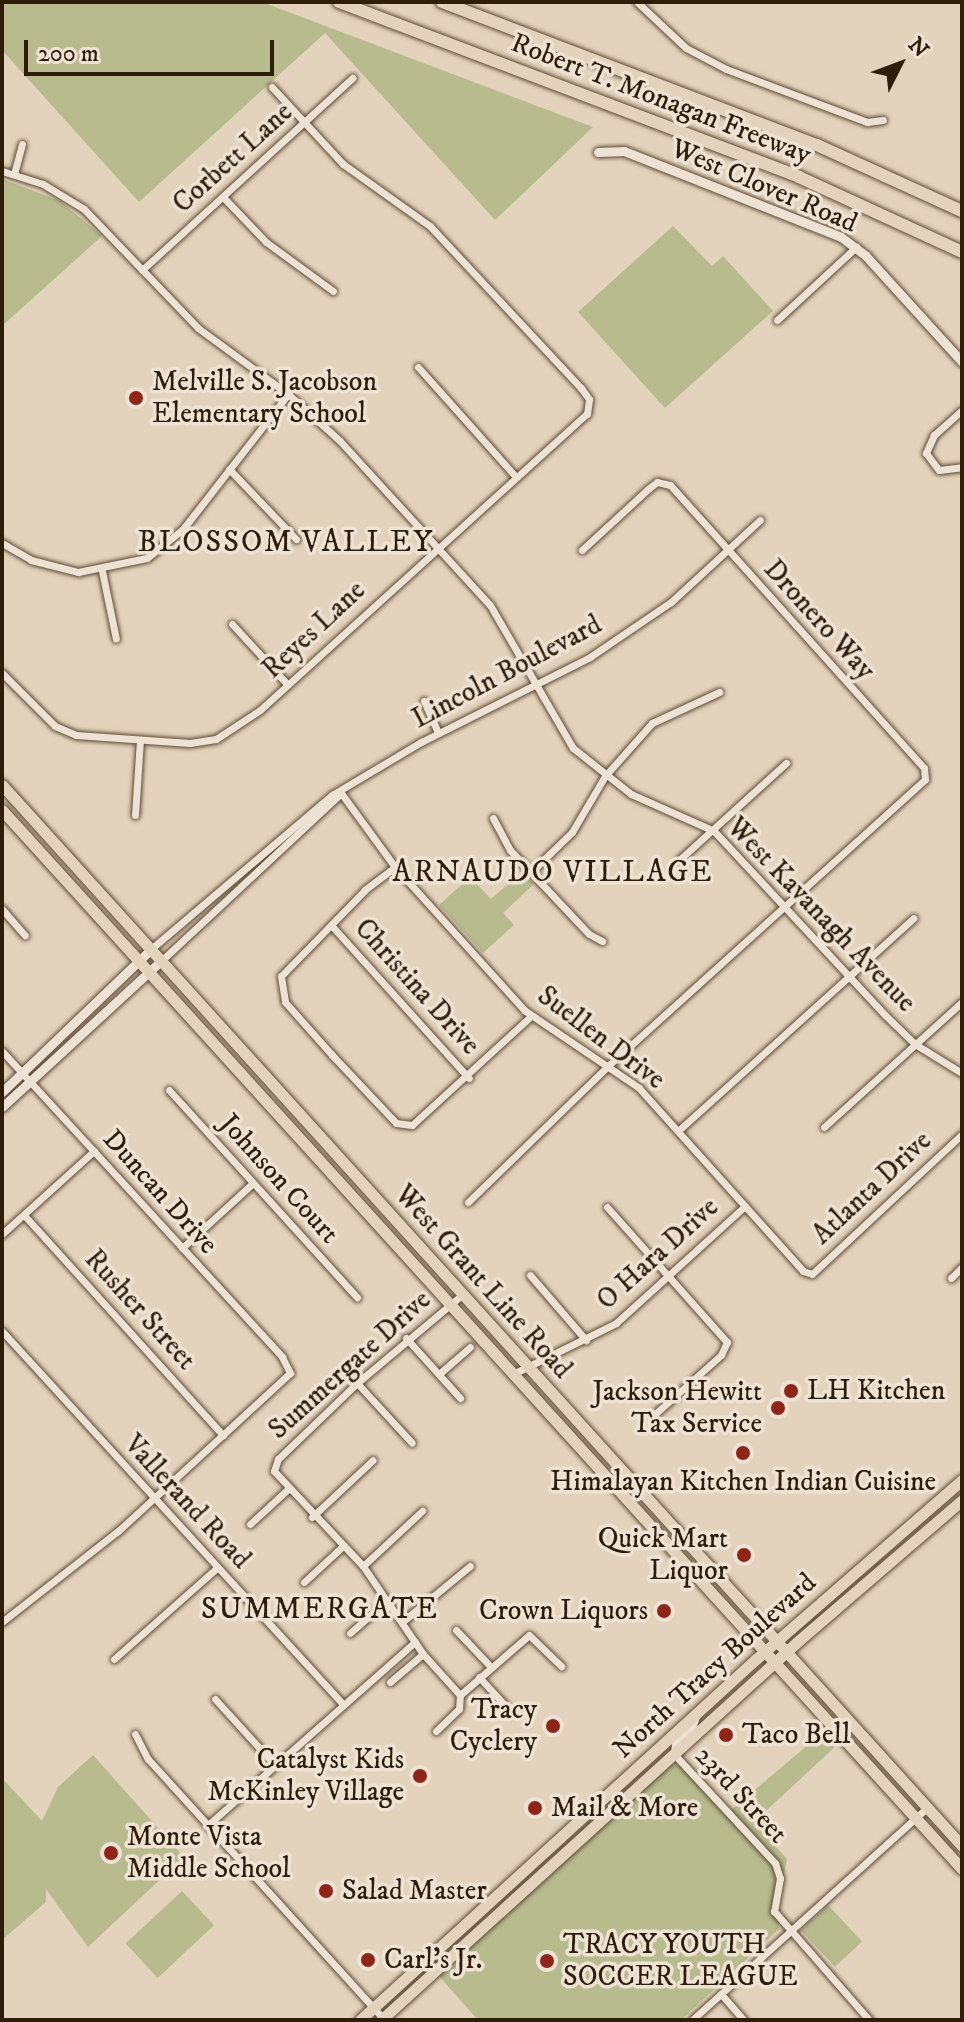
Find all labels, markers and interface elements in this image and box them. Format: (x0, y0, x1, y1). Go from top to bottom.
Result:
scale bar (28, 24, 278, 74)
north arrow (860, 24, 940, 104)
street label: Robert T. Monagan Freeway (506, 26, 816, 172)
text: N (902, 32, 934, 63)
text: 200 m (38, 39, 99, 69)
street label: Corbett Lane (166, 96, 300, 220)
street label: West Clover Road (666, 132, 862, 240)
place label: Melville S. Jacobson Elementary School (152, 365, 377, 431)
marker: Melville S. Jacobson Elementary School (127, 389, 145, 407)
district label: BLOSSOM VALLEY (138, 525, 434, 561)
street label: Dronero Way (756, 553, 882, 687)
street label: Reyes Lane (256, 574, 372, 686)
street label: Lincoln Boulevard (406, 608, 608, 736)
street label: West Kavanagh Avenue (719, 811, 923, 1019)
district label: ARNAUDO VILLAGE (393, 855, 713, 891)
street label: Christina Drive (347, 912, 487, 1062)
street label: Suellen Drive (531, 979, 671, 1097)
street label: Johnson Court (212, 1107, 346, 1251)
street label: Duncan Drive (95, 1123, 225, 1261)
street label: Atlanta Drive (805, 1124, 939, 1252)
street label: West Grant Line Road (387, 1178, 579, 1386)
street label: O Hara Drive (590, 1191, 726, 1317)
street label: Rusher Street (77, 1243, 203, 1377)
street label: Summergate Drive (262, 1283, 438, 1447)
place label: LH Kitchen (807, 1374, 945, 1408)
place label: Jackson Hewitt Tax Service (592, 1375, 762, 1441)
marker: LH Kitchen (782, 1382, 800, 1400)
marker: Jackson Hewitt Tax Service (769, 1399, 787, 1417)
street label: Vallerand Road (116, 1428, 258, 1576)
marker: Himalayan Kitchen Indian Cuisine (734, 1444, 752, 1462)
place label: Himalayan Kitchen Indian Cuisine (550, 1465, 936, 1499)
place label: Quick Mart Liquor (598, 1522, 728, 1588)
marker: Quick Mart Liquor (735, 1546, 753, 1564)
street label: North Tracy Boulevard (607, 1566, 823, 1766)
district label: SUMMERGATE (201, 1592, 439, 1628)
place label: Crown Liquors (479, 1594, 648, 1628)
marker: Crown Liquors (655, 1602, 673, 1620)
place label: Tracy Cyclery (450, 1693, 537, 1759)
marker: Tracy Cyclery (544, 1717, 562, 1735)
place label: Taco Bell (742, 1718, 850, 1752)
marker: Taco Bell (717, 1726, 735, 1744)
street label: 23rd Street (688, 1739, 794, 1851)
place label: Catalyst Kids McKinley Village (208, 1743, 404, 1809)
marker: Catalyst Kids McKinley Village (411, 1767, 429, 1785)
place label: Mail & More (551, 1791, 698, 1825)
marker: Mail & More (526, 1799, 544, 1817)
place label: Monte Vista Middle School (127, 1820, 291, 1886)
marker: Monte Vista Middle School (102, 1844, 120, 1862)
place label: Salad Master (342, 1874, 487, 1908)
marker: Salad Master (317, 1882, 335, 1900)
place label: TRACY YOUTH SOCCER LEAGUE (563, 1928, 798, 1994)
place label: Carl's Jr. (384, 1943, 482, 1977)
marker: Carl's Jr. (359, 1951, 377, 1969)
marker: TRACY YOUTH SOCCER LEAGUE (538, 1952, 556, 1970)

